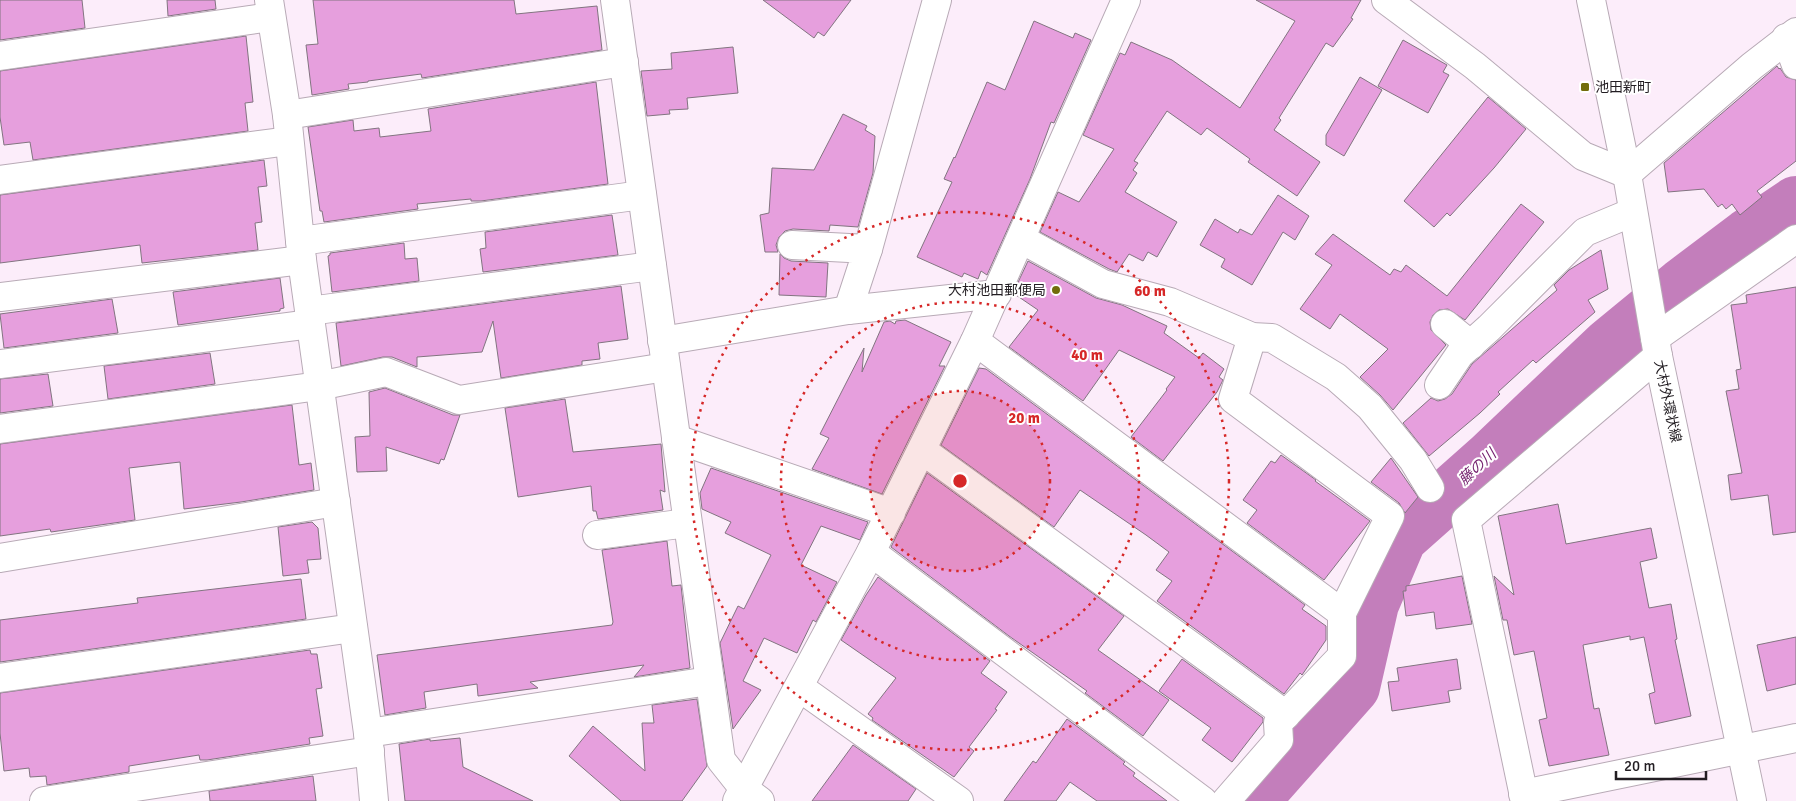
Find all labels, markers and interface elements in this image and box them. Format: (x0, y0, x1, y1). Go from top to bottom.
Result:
place label: 池田新町 (1595, 79, 1651, 96)
marker: 池田新町 (1579, 81, 1591, 93)
place label: 大村池田郵便局 (948, 282, 1046, 299)
text: 60 m (1134, 282, 1166, 300)
marker: 大村池田郵便局 (1050, 284, 1062, 296)
text: 40 m (1071, 346, 1103, 364)
street label: 大村外環状線 (1650, 358, 1685, 444)
text: 20 m (1008, 409, 1040, 427)
water label: 藤の川 (1454, 444, 1501, 489)
centre of rings (951, 472, 969, 490)
scale bar (1616, 748, 1706, 780)
text: 20 m (1624, 757, 1655, 775)

